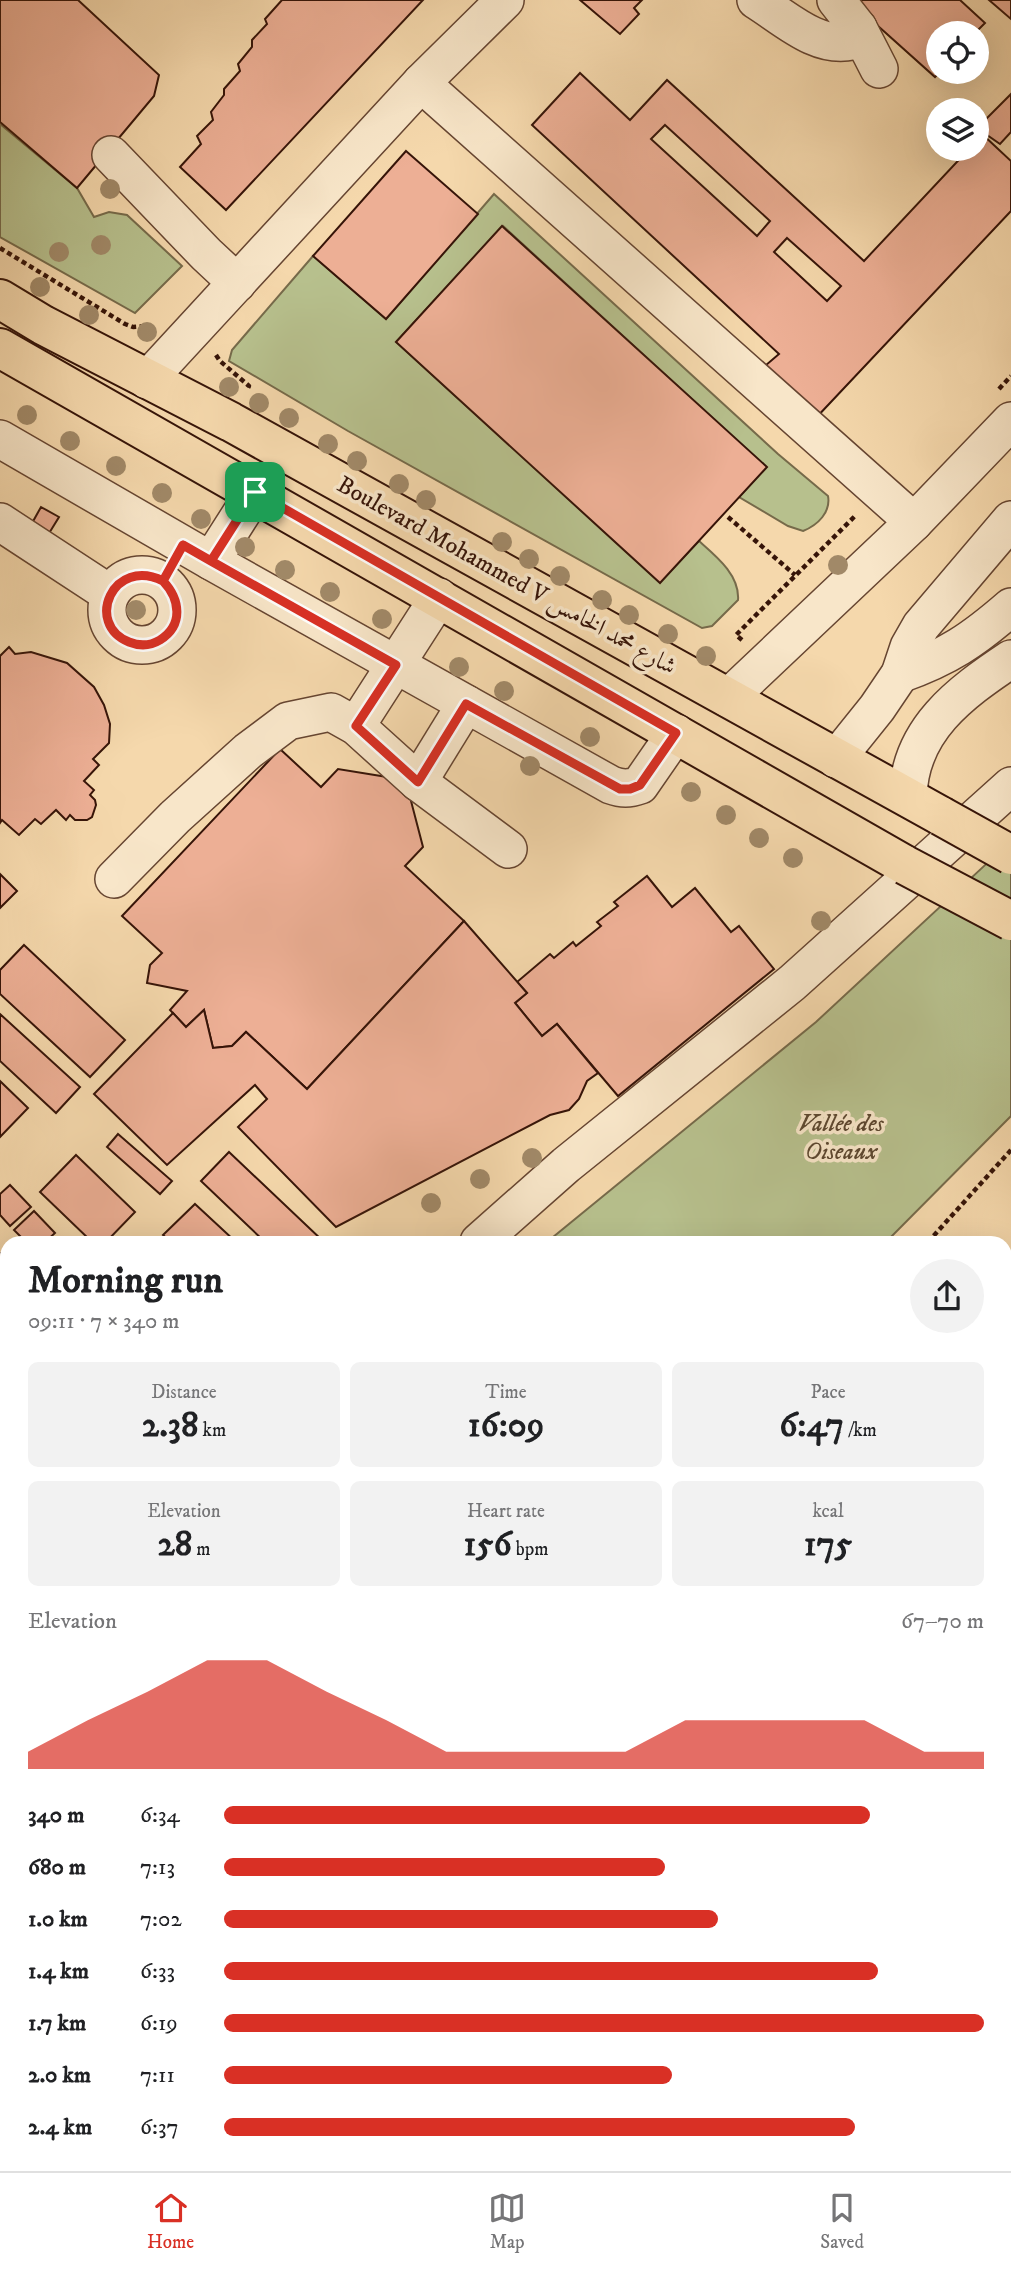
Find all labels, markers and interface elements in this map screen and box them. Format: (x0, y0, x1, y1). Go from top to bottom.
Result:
map controls (926, 21, 989, 161)
button: locate (926, 21, 989, 84)
button: layers (926, 98, 989, 161)
pin (225, 462, 285, 522)
street label: Boulevard Mohammed V شارع محمد الخامس (330, 470, 681, 685)
icon: arrive (236, 473, 274, 511)
park label: Vallée des Oiseaux (798, 1109, 884, 1167)
text: Morning run (28, 1257, 223, 1305)
button: share (910, 1259, 984, 1333)
text: 09:11 · 7 × 340 m (28, 1307, 179, 1336)
text: Distance (151, 1381, 217, 1404)
text: Time (485, 1381, 527, 1404)
text: Pace (810, 1381, 846, 1404)
text: 2.38 (142, 1404, 198, 1448)
text: 16:09 (468, 1404, 544, 1448)
text: 6:47 (779, 1404, 844, 1448)
text: km (198, 1419, 226, 1442)
text: /km (844, 1419, 877, 1442)
text: Elevation (147, 1500, 221, 1523)
text: Heart rate (467, 1500, 545, 1523)
text: kcal (812, 1500, 844, 1523)
text: 28 (157, 1523, 192, 1567)
text: 156 (463, 1523, 512, 1567)
text: 175 (804, 1523, 852, 1567)
text: m (192, 1538, 211, 1561)
text: bpm (512, 1538, 549, 1561)
text: Elevation (28, 1607, 117, 1636)
text: 67–70 m (901, 1607, 984, 1636)
text: 340 m (28, 1801, 84, 1830)
text: 6:34 (140, 1801, 180, 1830)
text: 680 m (28, 1853, 86, 1882)
text: 7:13 (140, 1853, 175, 1882)
text: 1.0 km (28, 1905, 88, 1934)
text: 7:02 (140, 1905, 182, 1934)
text: 1.4 km (28, 1957, 89, 1986)
text: 6:33 (140, 1957, 175, 1986)
text: 1.7 km (28, 2009, 86, 2038)
text: 6:19 (140, 2009, 178, 2038)
text: 2.0 km (28, 2061, 91, 2090)
text: 7:11 (140, 2061, 175, 2090)
text: 2.4 km (28, 2113, 92, 2142)
text: 6:37 (140, 2113, 179, 2142)
tab: Home (147, 2189, 194, 2254)
tab: Map (488, 2189, 526, 2254)
tab: Saved (820, 2189, 864, 2254)

